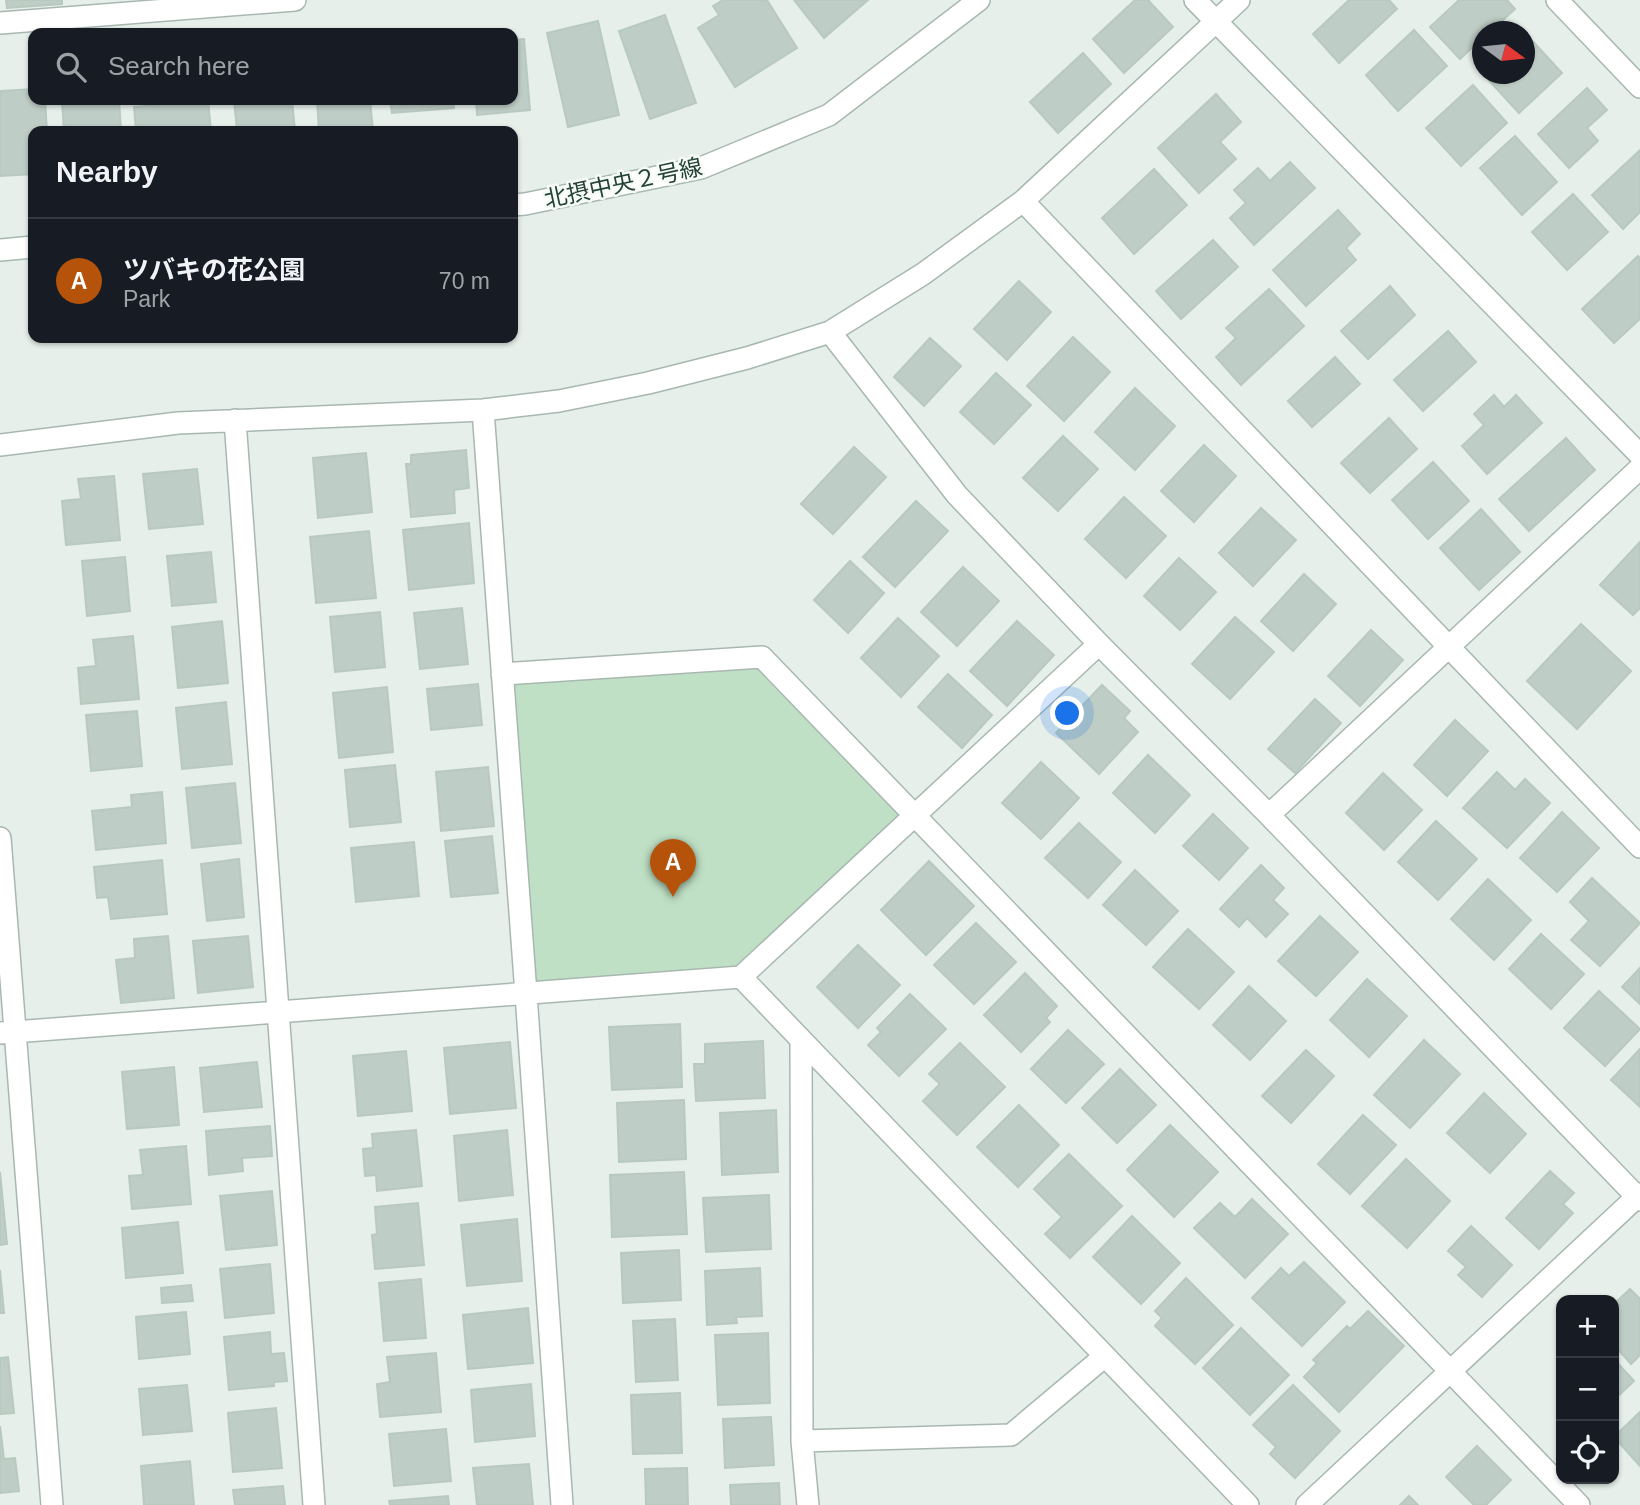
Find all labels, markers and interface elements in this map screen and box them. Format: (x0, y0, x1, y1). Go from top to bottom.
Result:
north arrow (1472, 21, 1535, 84)
search box (28, 28, 518, 105)
icon: search (52, 48, 90, 86)
text: Search here (108, 51, 250, 81)
street label: 北摂中央２号線 (542, 154, 704, 212)
text: Nearby (56, 155, 158, 188)
text: ツバキの花公園 (123, 255, 305, 285)
text: A (71, 268, 87, 294)
text: 70 m (439, 268, 490, 294)
text: Park (123, 286, 170, 312)
your location (1050, 696, 1084, 730)
pin: A (650, 839, 696, 897)
map controls (1556, 1295, 1619, 1484)
button: + (1556, 1295, 1619, 1358)
button: − (1556, 1358, 1619, 1421)
button: locate (1556, 1421, 1619, 1484)

